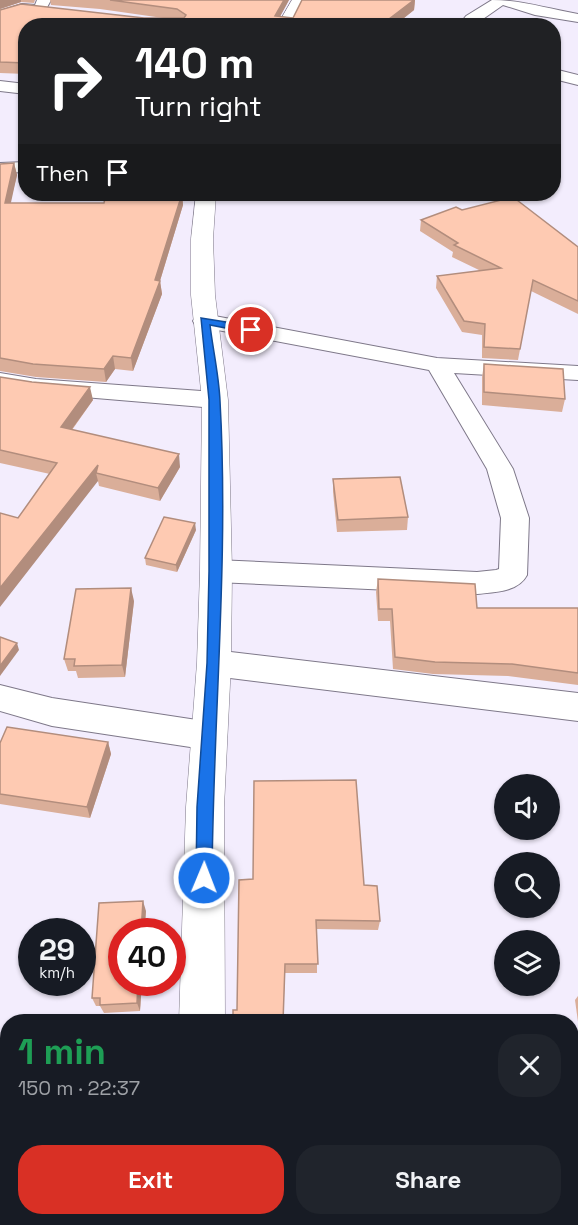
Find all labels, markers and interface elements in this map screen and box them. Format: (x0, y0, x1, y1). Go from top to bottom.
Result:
text: 140 m (135, 37, 254, 90)
icon: right (36, 42, 114, 120)
text: Turn right (135, 89, 262, 124)
icon: arrive (101, 156, 134, 189)
text: Then (36, 159, 89, 187)
pin (225, 304, 276, 355)
icon: arrive (234, 313, 267, 346)
map controls (494, 774, 560, 996)
button: sound (494, 774, 560, 840)
position arrow (172, 846, 236, 910)
button: search (494, 852, 560, 918)
speed limit sign: 40 (108, 918, 186, 996)
text: 29 (39, 930, 75, 969)
button: layers (494, 930, 560, 996)
text: km/h (39, 963, 75, 982)
text: 1 min (18, 1029, 106, 1075)
button: close (498, 1034, 561, 1097)
text: 150 m · 22:37 (18, 1075, 140, 1101)
button: Exit (18, 1145, 284, 1214)
button: Share (296, 1145, 561, 1214)

